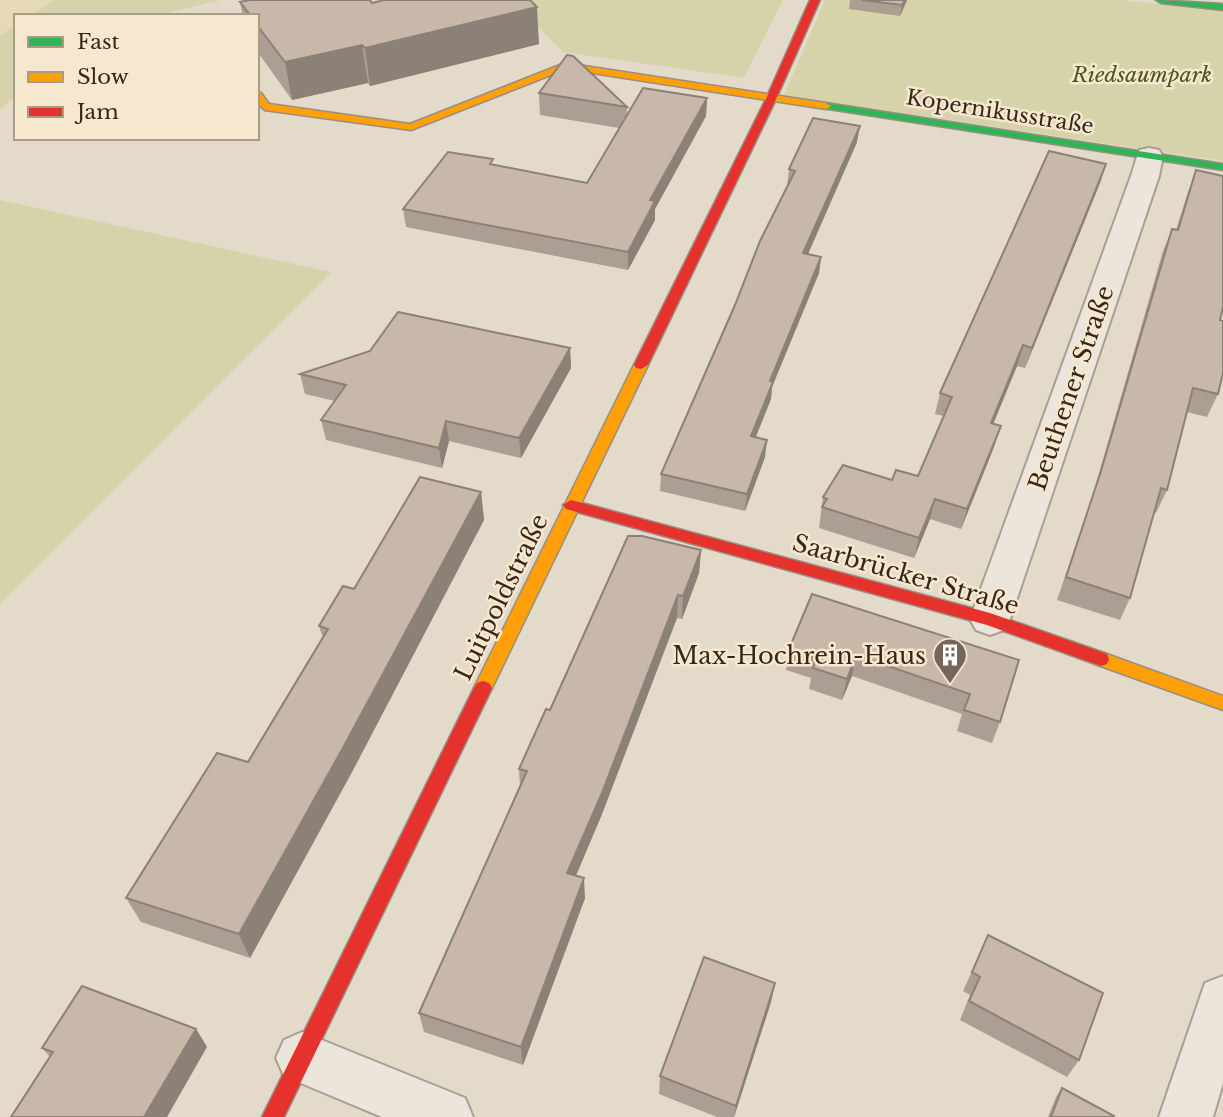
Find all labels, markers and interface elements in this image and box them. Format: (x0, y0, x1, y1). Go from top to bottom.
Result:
legend (14, 14, 259, 140)
text: Fast (77, 29, 119, 55)
park label: Riedsaumpark (1071, 62, 1212, 88)
text: Slow (77, 64, 129, 90)
street label: Kopernikusstraße (904, 84, 1096, 140)
text: Jam (74, 99, 119, 125)
street label: Beuthener Straße (1022, 282, 1120, 494)
street label: Luitpoldstraße (448, 509, 554, 685)
street label: Saarbrücker Straße (789, 528, 1023, 620)
building icon: Max-Hochrein-Haus (931, 636, 969, 685)
place label: Max-Hochrein-Haus (672, 641, 926, 670)

